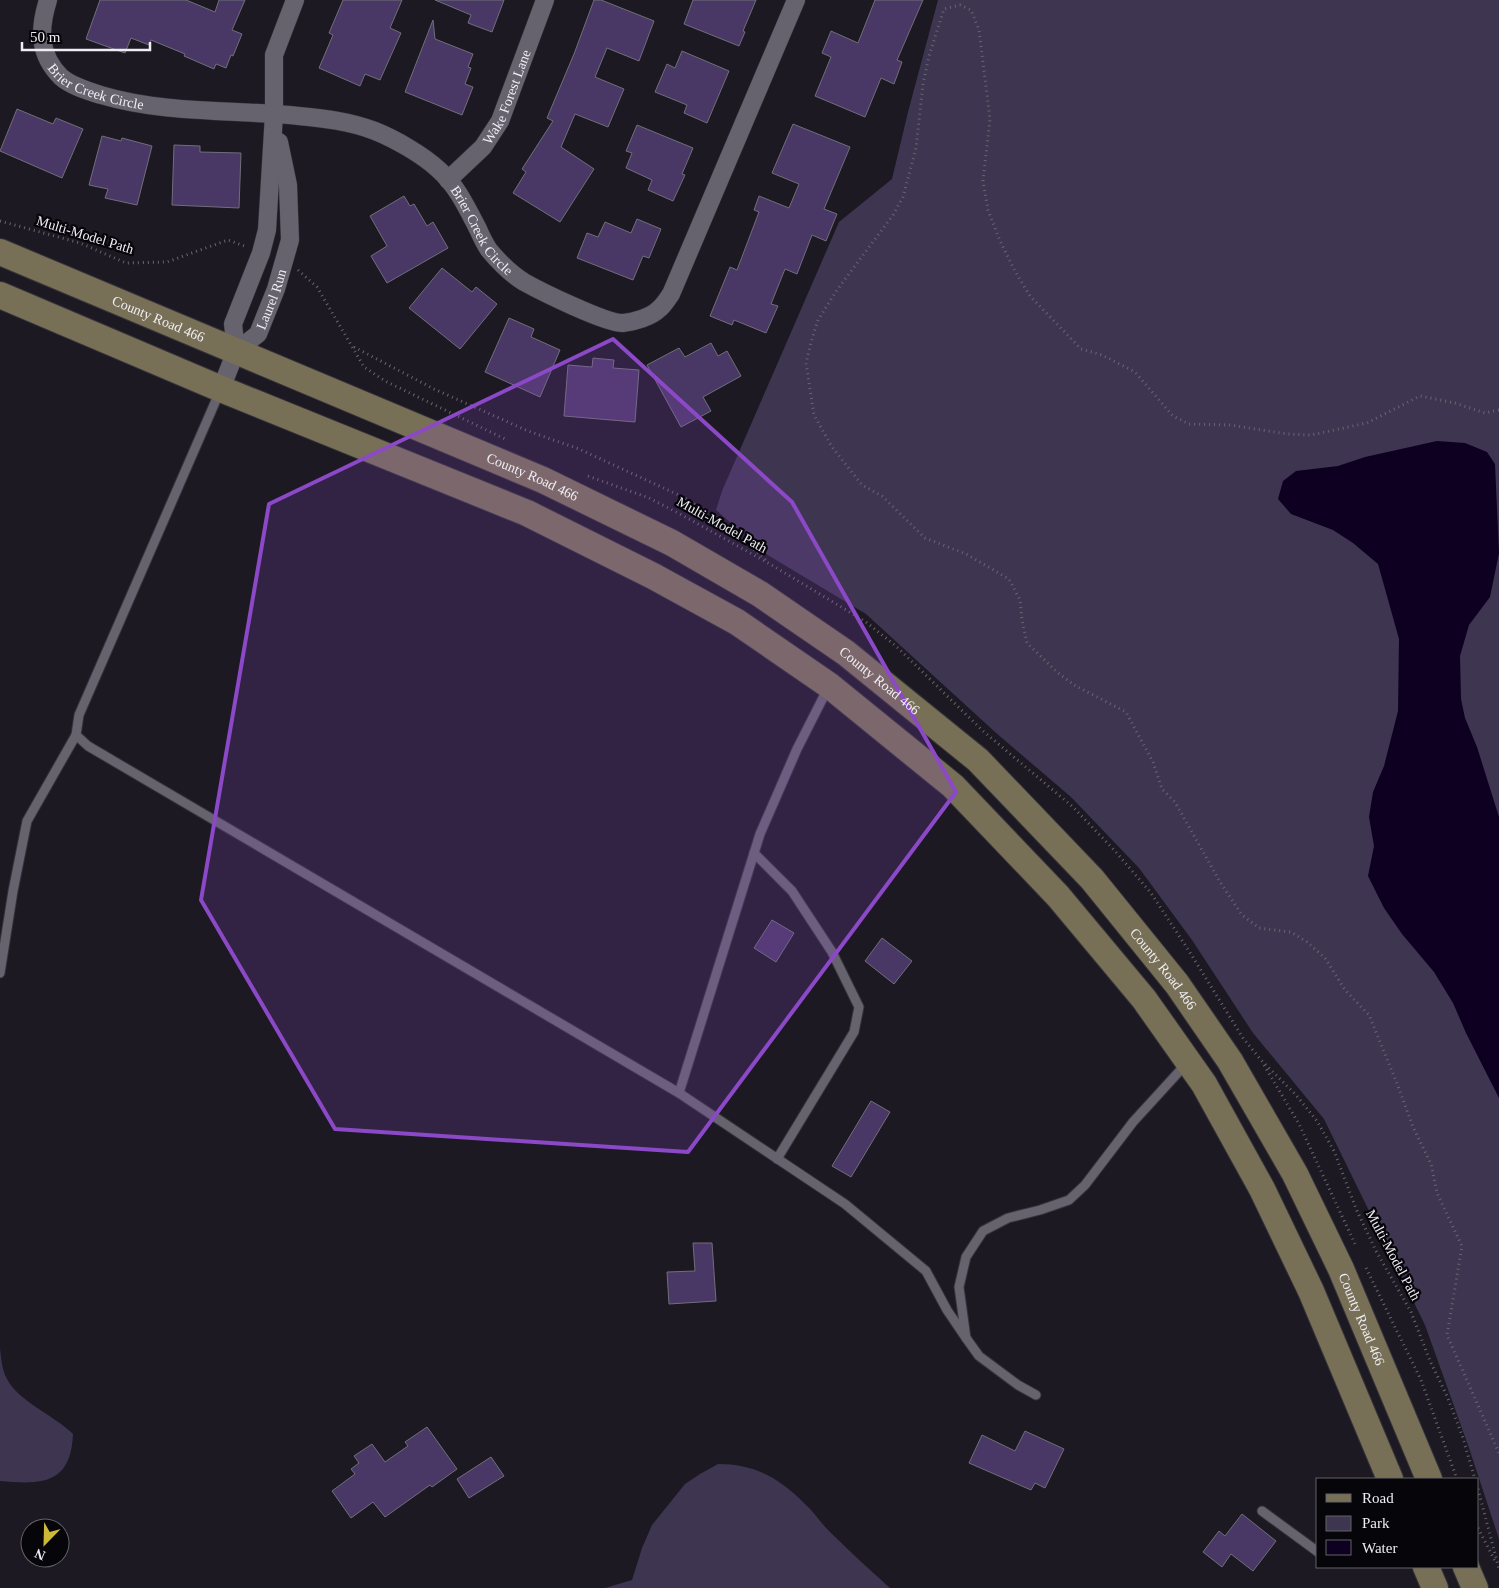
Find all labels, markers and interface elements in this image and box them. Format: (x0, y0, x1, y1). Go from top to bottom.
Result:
scale bar (22, 20, 150, 52)
text: 50 m (30, 29, 61, 45)
street label: Wake Forest Lane (480, 48, 533, 147)
street label: Brier Creek Circle (45, 60, 145, 112)
street label: Brier Creek Circle (448, 183, 516, 278)
street label: Multi-Model Path (35, 213, 135, 257)
street label: Laurel Run (253, 267, 289, 332)
street label: County Road 466 (110, 293, 207, 345)
street label: County Road 466 (484, 450, 581, 504)
street label: Multi-Model Path (674, 494, 770, 556)
street label: County Road 466 (837, 643, 923, 717)
street label: County Road 466 (1127, 925, 1200, 1012)
street label: Multi-Model Path (1363, 1207, 1423, 1303)
street label: County Road 466 (1336, 1271, 1388, 1368)
legend (1316, 1478, 1479, 1568)
text: Road (1362, 1490, 1394, 1506)
text: Park (1362, 1515, 1390, 1531)
north arrow (20, 1518, 70, 1568)
text: Water (1362, 1540, 1397, 1556)
text: N (33, 1546, 48, 1563)

